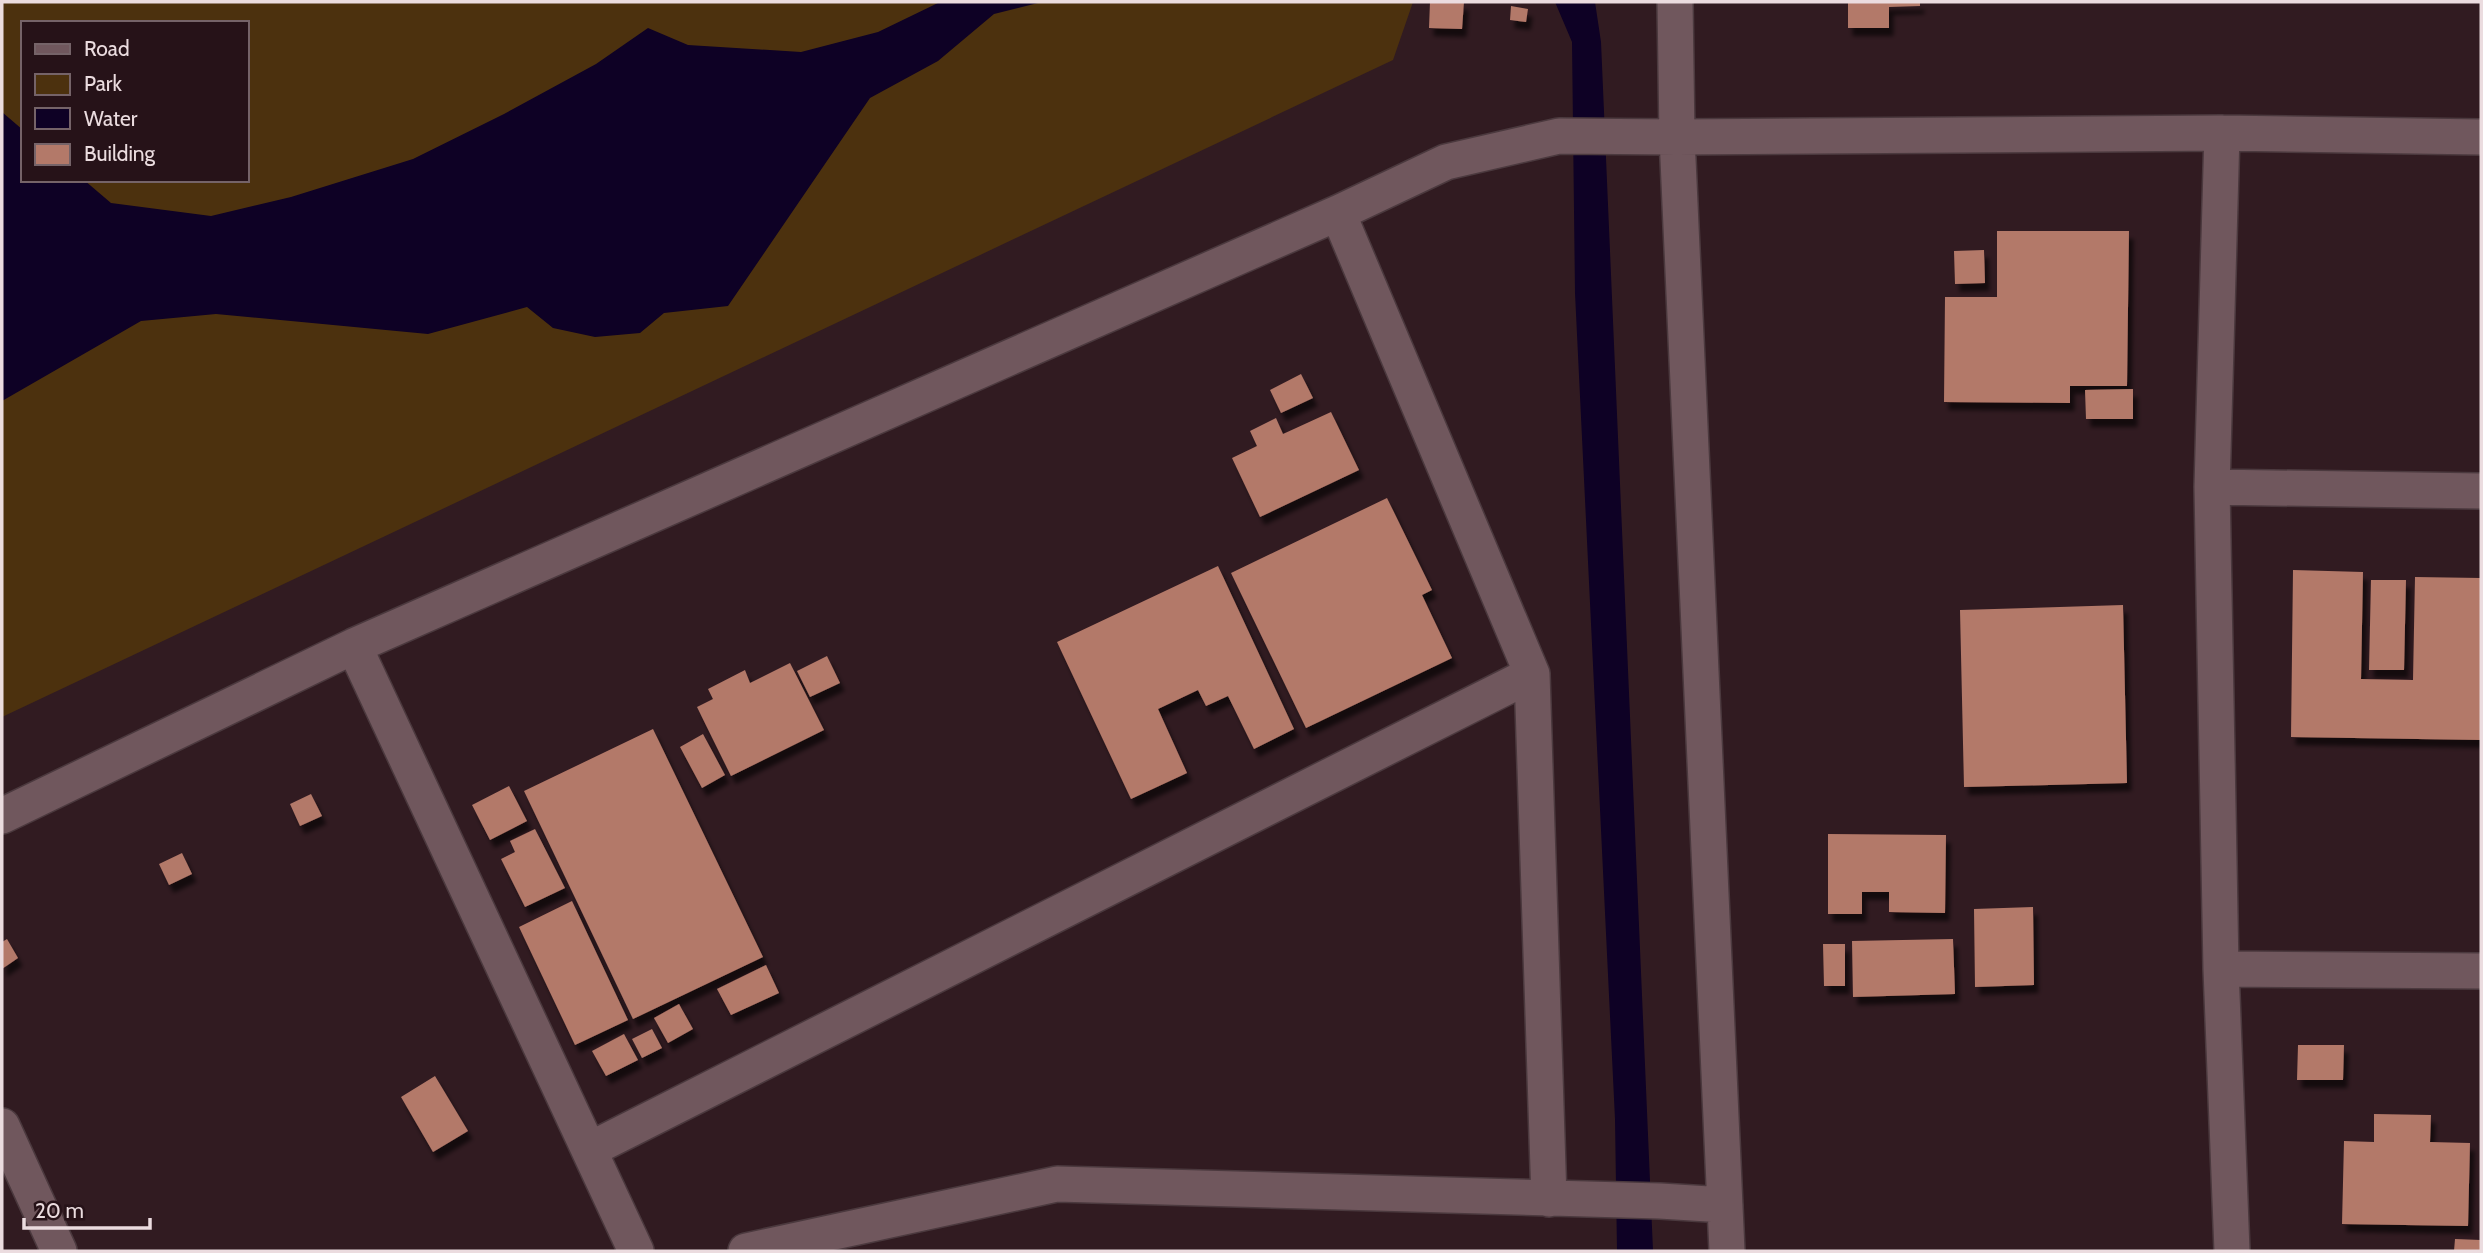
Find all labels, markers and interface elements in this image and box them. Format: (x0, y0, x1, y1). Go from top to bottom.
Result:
legend (21, 21, 248, 182)
text: Road (84, 36, 130, 61)
text: Park (84, 71, 122, 96)
text: Water (84, 106, 138, 131)
text: Building (84, 141, 156, 166)
scale bar (24, 1186, 150, 1230)
text: 20 m (35, 1198, 84, 1223)

